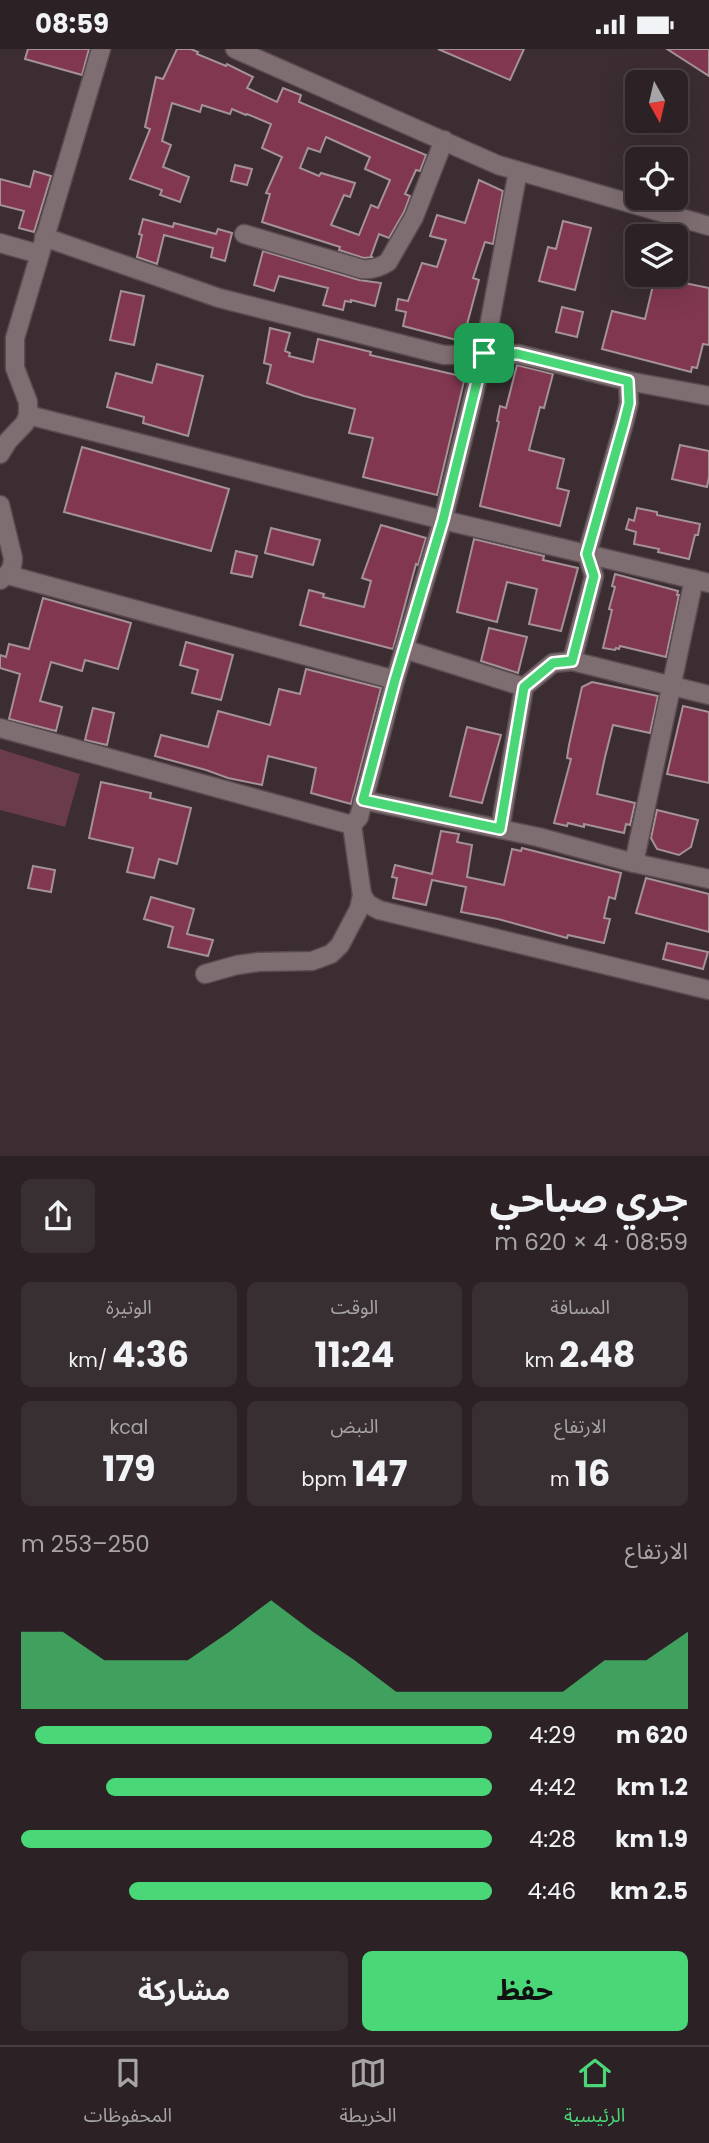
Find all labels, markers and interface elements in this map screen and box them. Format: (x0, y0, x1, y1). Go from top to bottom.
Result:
text: 08:59 (35, 6, 109, 42)
north arrow (625, 70, 688, 133)
map controls (625, 70, 688, 287)
button: locate (625, 147, 688, 210)
button: layers (625, 224, 688, 287)
pin (454, 323, 514, 383)
icon: arrive (465, 334, 503, 372)
text: جري صباحي (490, 1172, 688, 1225)
button: share (21, 1179, 95, 1253)
text: 08:59 · 4 × 620 m (494, 1226, 688, 1258)
text: الوتيرة (106, 1294, 152, 1321)
text: الوقت (331, 1294, 378, 1321)
text: المسافة (550, 1294, 610, 1321)
text: 4:36 (112, 1330, 189, 1379)
text: 11:24 (315, 1330, 394, 1379)
text: 2.48 (559, 1330, 636, 1379)
text: /km (69, 1347, 112, 1374)
text: km (525, 1347, 559, 1374)
text: النبض (330, 1413, 379, 1440)
text: الارتفاع (554, 1413, 606, 1440)
text: kcal (109, 1414, 148, 1441)
text: 179 (102, 1444, 156, 1493)
text: 147 (352, 1449, 407, 1498)
text: 16 (575, 1449, 610, 1498)
text: bpm (302, 1466, 352, 1493)
text: m (550, 1466, 575, 1493)
text: 250–253 m (21, 1528, 150, 1560)
text: الارتفاع (625, 1535, 688, 1567)
text: 4:29 (529, 1719, 576, 1751)
text: 620 m (616, 1719, 688, 1751)
text: 4:42 (529, 1771, 576, 1803)
text: 1.2 km (616, 1771, 688, 1803)
text: 4:28 (529, 1823, 576, 1855)
text: 1.9 km (615, 1823, 688, 1855)
text: 4:46 (528, 1875, 576, 1907)
text: 2.5 km (610, 1875, 688, 1907)
button: مشاركة (21, 1951, 348, 2031)
button: حفظ (362, 1951, 688, 2031)
tab: المحفوظات (84, 2054, 172, 2136)
tab: الخريطة (340, 2054, 397, 2136)
tab: الرئيسية (564, 2054, 625, 2136)

